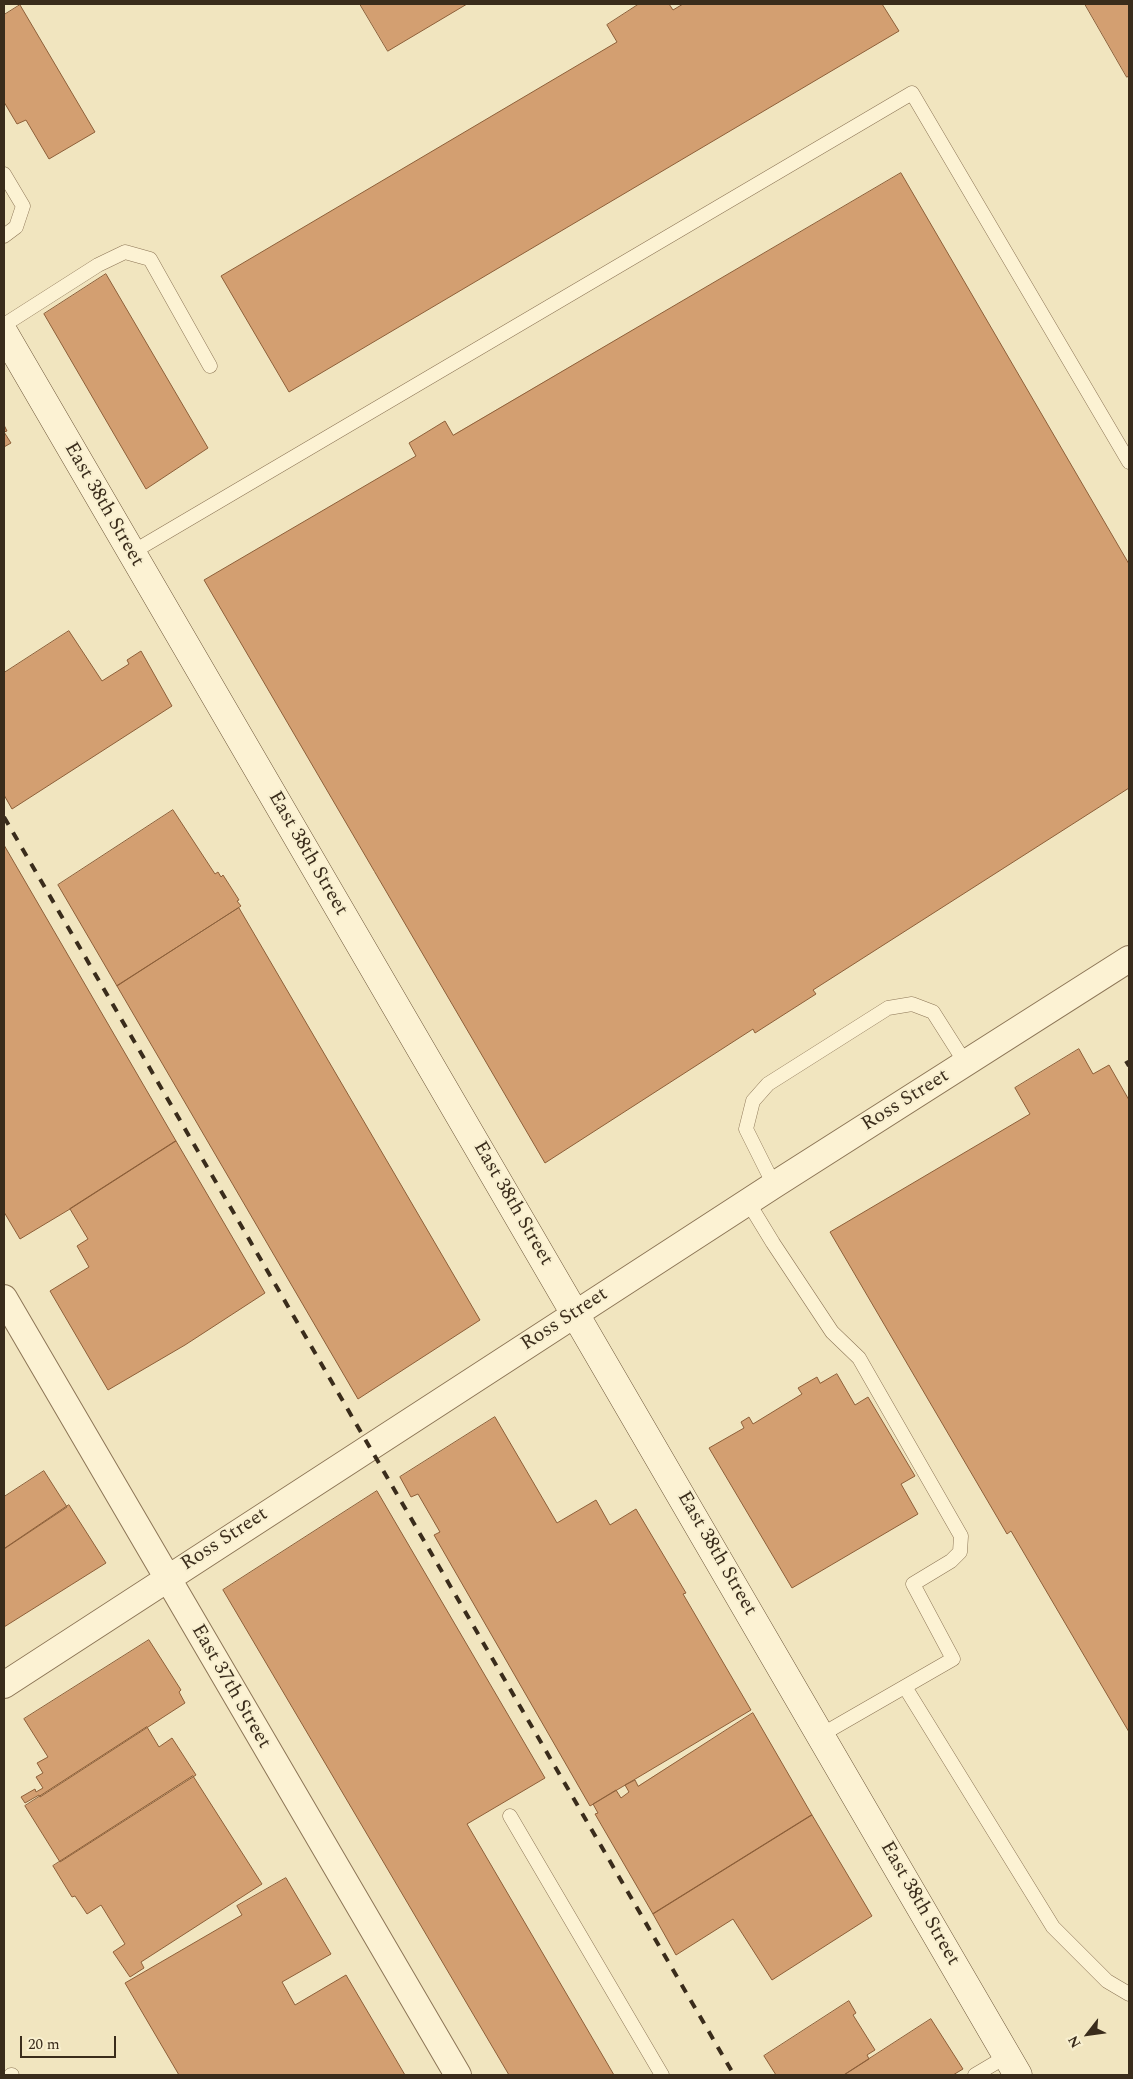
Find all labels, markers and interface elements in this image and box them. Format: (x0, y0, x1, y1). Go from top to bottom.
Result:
street label: East 38th Street (58, 439, 148, 571)
street label: East 38th Street (262, 788, 352, 920)
street label: Ross Street (858, 1065, 954, 1137)
street label: East 38th Street (467, 1138, 557, 1270)
street label: Ross Street (517, 1283, 613, 1357)
street label: East 38th Street (671, 1488, 761, 1620)
street label: Ross Street (177, 1503, 273, 1577)
street label: East 37th Street (185, 1621, 275, 1753)
street label: East 38th Street (874, 1838, 964, 1970)
north arrow (1063, 2009, 1113, 2059)
scale bar (22, 2026, 119, 2058)
text: N (1063, 2032, 1087, 2052)
text: 20 m (28, 2033, 60, 2056)

